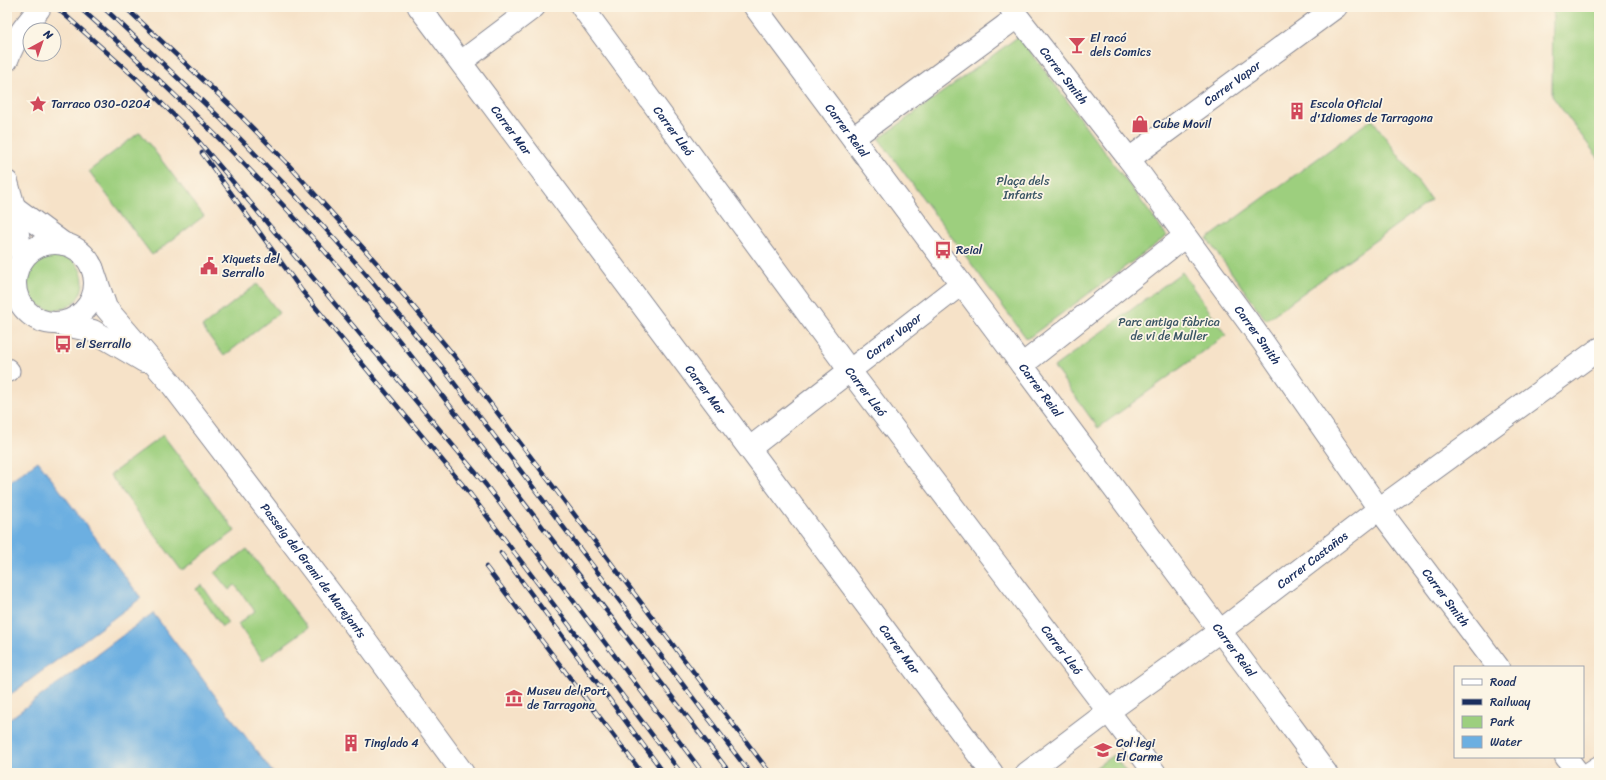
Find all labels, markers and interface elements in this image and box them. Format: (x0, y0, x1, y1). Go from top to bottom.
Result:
north arrow (22, 22, 62, 62)
text: N (38, 24, 57, 45)
place label: El racó dels Comics (1090, 27, 1151, 63)
bar icon: El racó dels Comics (1067, 35, 1087, 55)
street label: Carrer Smith (1034, 41, 1094, 110)
street label: Carrer Vapor (1199, 54, 1267, 112)
place label: Tarraco 030-0204 (51, 93, 151, 115)
place label: Escola Oficial d'Idiomes de Tarragona (1310, 93, 1434, 129)
place icon: Tarraco 030-0204 (28, 94, 48, 114)
street label: Carrer Reial (819, 98, 875, 163)
street label: Carrer Mar (485, 100, 538, 161)
street label: Carrer Lleó (647, 101, 700, 162)
building icon: Escola Oficial d'Idiomes de Tarragona (1287, 101, 1307, 121)
place label: Cube Movil (1153, 113, 1212, 135)
shop icon: Cube Movil (1130, 114, 1150, 134)
park label: Plaça dels Infants (997, 170, 1050, 206)
place label: Reial (956, 239, 983, 261)
bus stop icon: Reial (933, 240, 953, 260)
place label: Xiquets del Serrallo (221, 248, 280, 284)
public building icon: Xiquets del Serrallo (199, 256, 219, 276)
street label: Carrer Smith (1228, 300, 1287, 369)
street label: Carrer Vapor (860, 306, 928, 366)
park label: Parc antiga fàbrica de vi de Muller (1118, 311, 1220, 347)
place label: el Serrallo (76, 333, 131, 355)
bus stop icon: el Serrallo (53, 334, 73, 354)
street label: Carrer Reial (1013, 358, 1069, 423)
street label: Carrer Mar (679, 360, 732, 421)
street label: Carrer Lleó (839, 362, 893, 422)
street label: Passeig del Gremi de Marejants (255, 498, 372, 643)
street label: Carrer Castaños (1272, 525, 1353, 595)
street label: Carrer Smith (1416, 563, 1475, 632)
street label: Carrer Reial (1207, 618, 1262, 682)
street label: Carrer Mar (873, 619, 926, 680)
street label: Carrer Lleó (1035, 620, 1089, 680)
legend (1454, 666, 1584, 758)
text: Road (1490, 671, 1517, 693)
place label: Museu del Port de Tarragona (527, 680, 607, 716)
museum icon: Museu del Port de Tarragona (504, 688, 524, 708)
text: Railway (1490, 691, 1531, 713)
text: Park (1490, 711, 1515, 733)
text: Water (1490, 731, 1523, 753)
place label: Tinglado 4 (364, 732, 419, 754)
place label: Col·legi El Carme (1116, 732, 1163, 768)
building icon: Tinglado 4 (341, 733, 361, 753)
school or university icon: Col·legi El Carme (1093, 740, 1113, 760)

